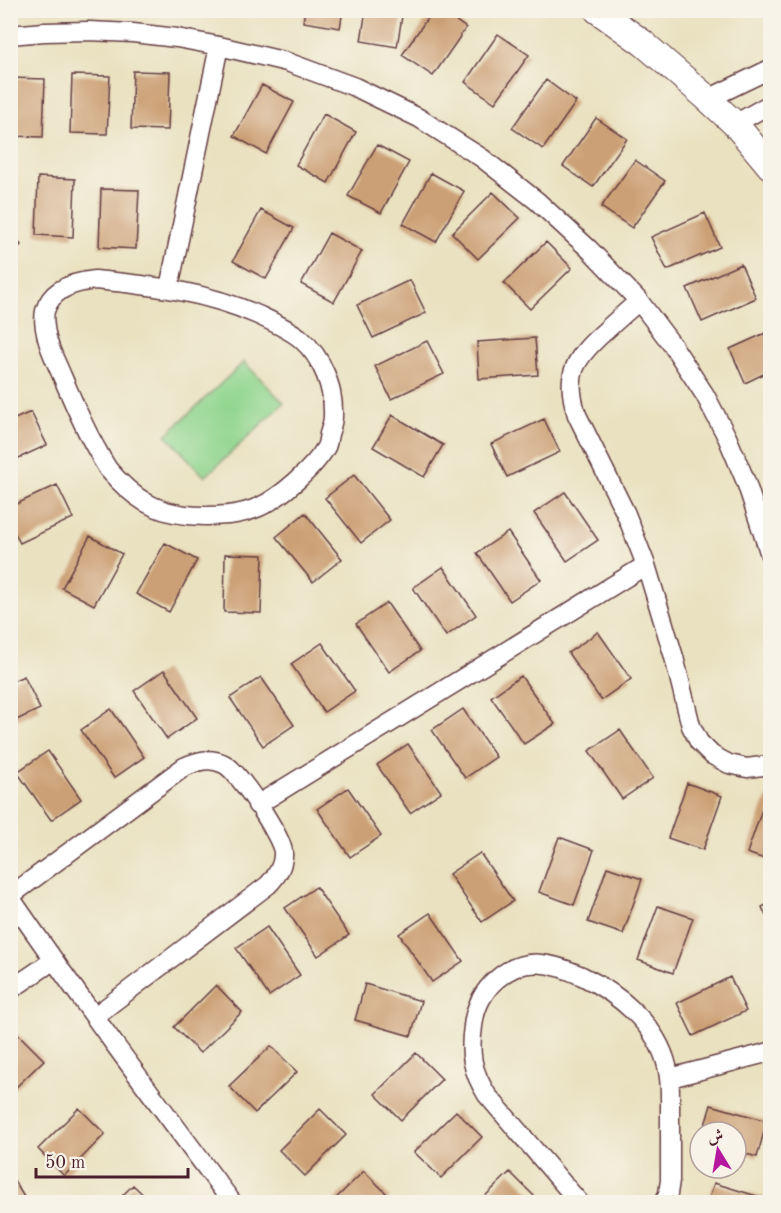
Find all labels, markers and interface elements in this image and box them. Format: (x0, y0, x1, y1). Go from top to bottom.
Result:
north arrow (688, 1120, 748, 1180)
text: ش (706, 1128, 725, 1147)
scale bar (36, 1141, 188, 1179)
text: 50 m (45, 1154, 85, 1172)

